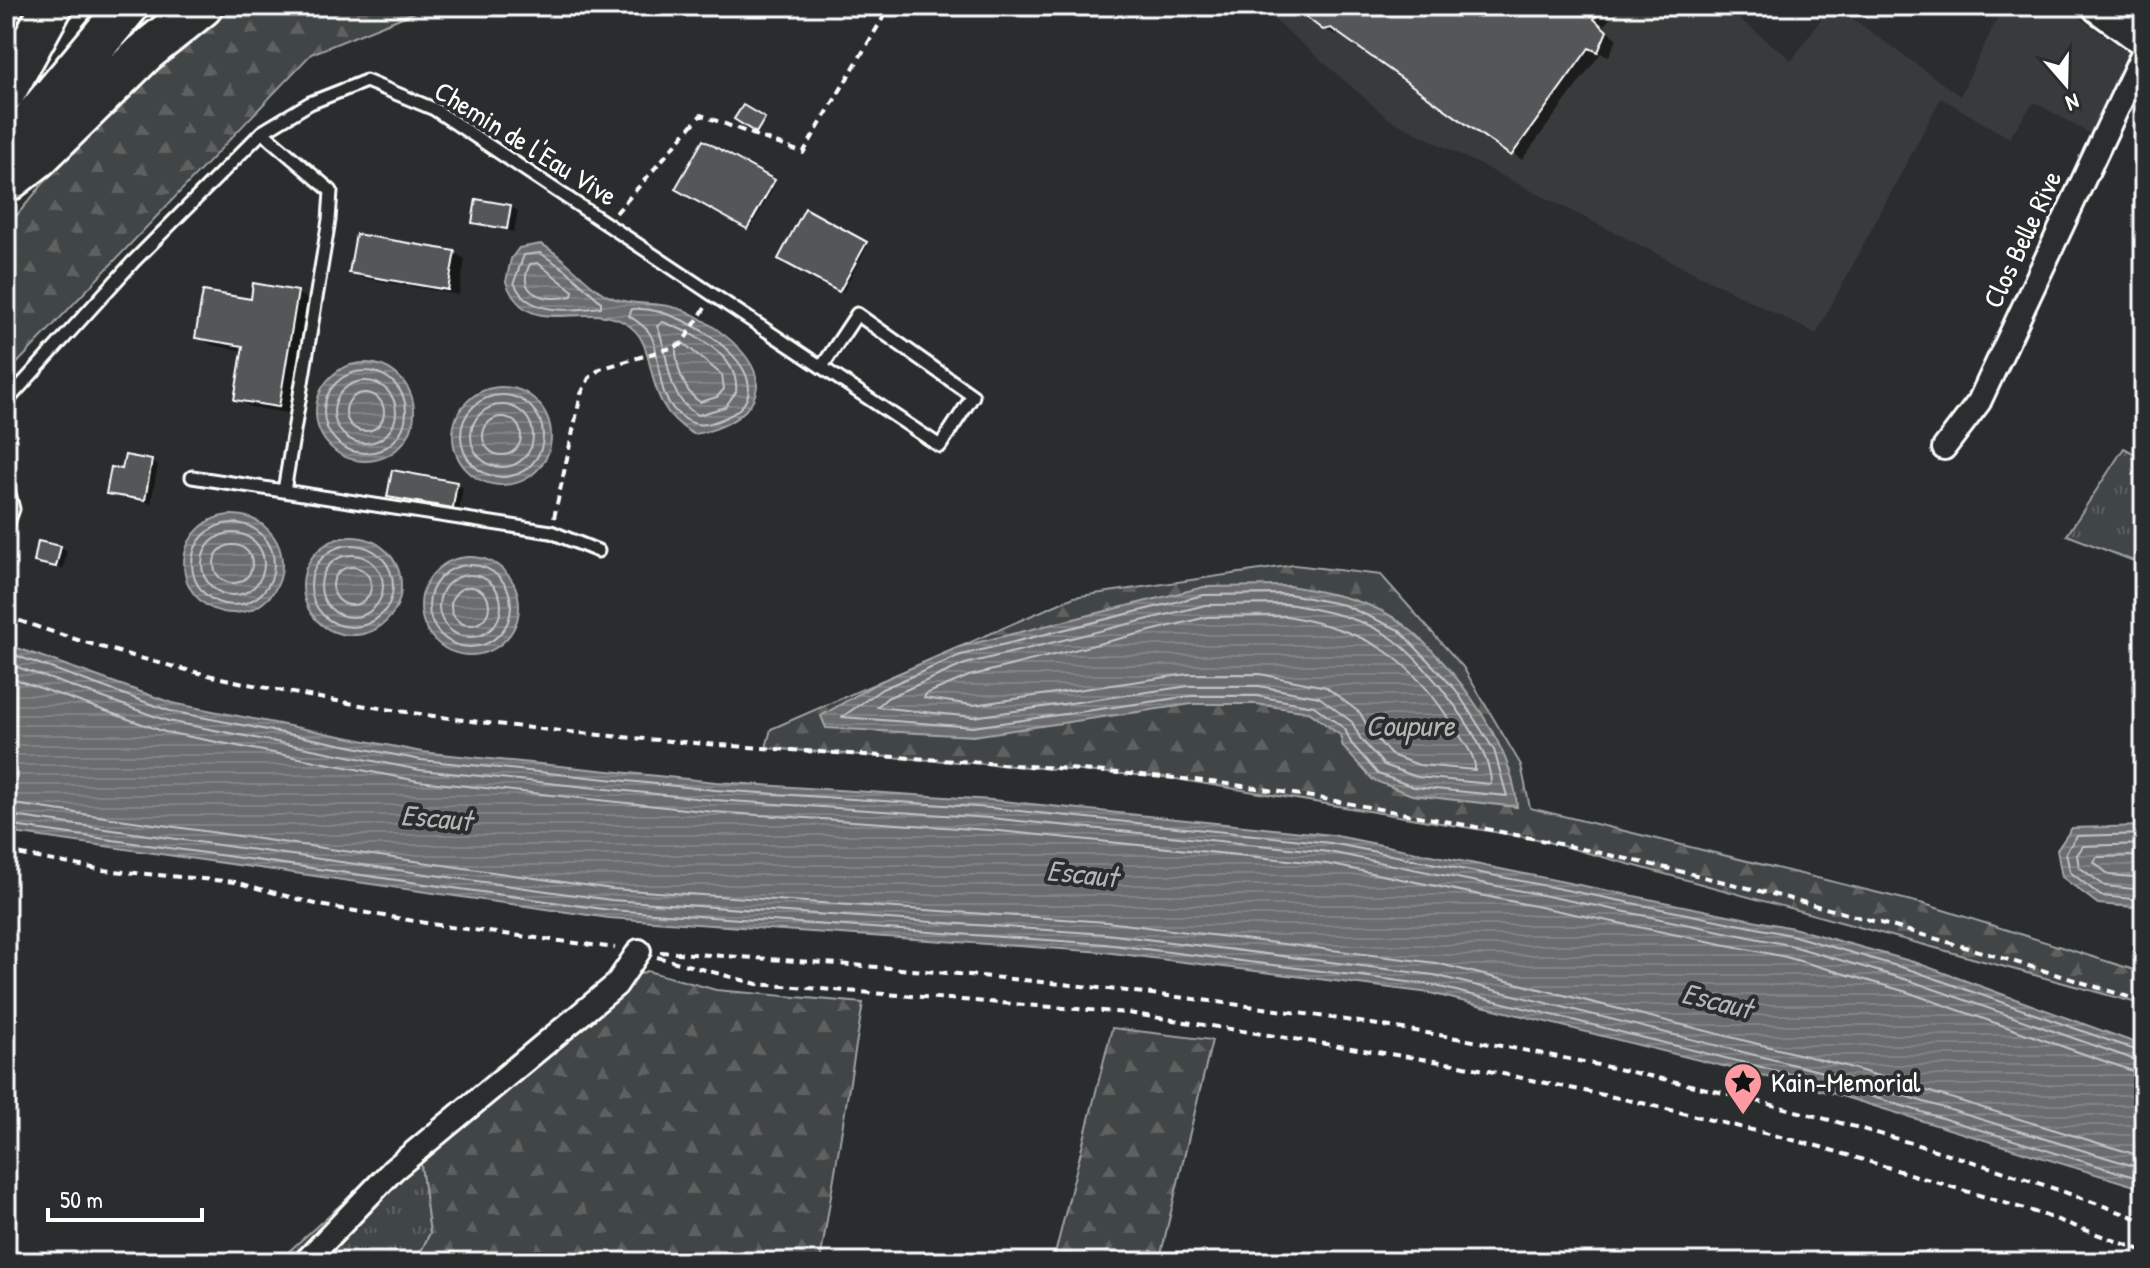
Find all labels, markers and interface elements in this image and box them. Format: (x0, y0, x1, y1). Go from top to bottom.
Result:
north arrow (2026, 44, 2106, 124)
street label: Chemin de l'Eau Vive (428, 72, 624, 214)
text: N (2062, 87, 2083, 119)
street label: Clos Belle Rive (1974, 164, 2070, 314)
water label: Coupure (1366, 705, 1455, 746)
water label: Escaut (399, 794, 478, 840)
water label: Escaut (1045, 849, 1124, 897)
water label: Escaut (1678, 972, 1761, 1029)
place icon: Kain-Memorial (1722, 1061, 1764, 1116)
place label: Kain-Memorial (1771, 1063, 1921, 1101)
scale bar (48, 1172, 202, 1222)
text: 50 m (60, 1183, 103, 1215)

